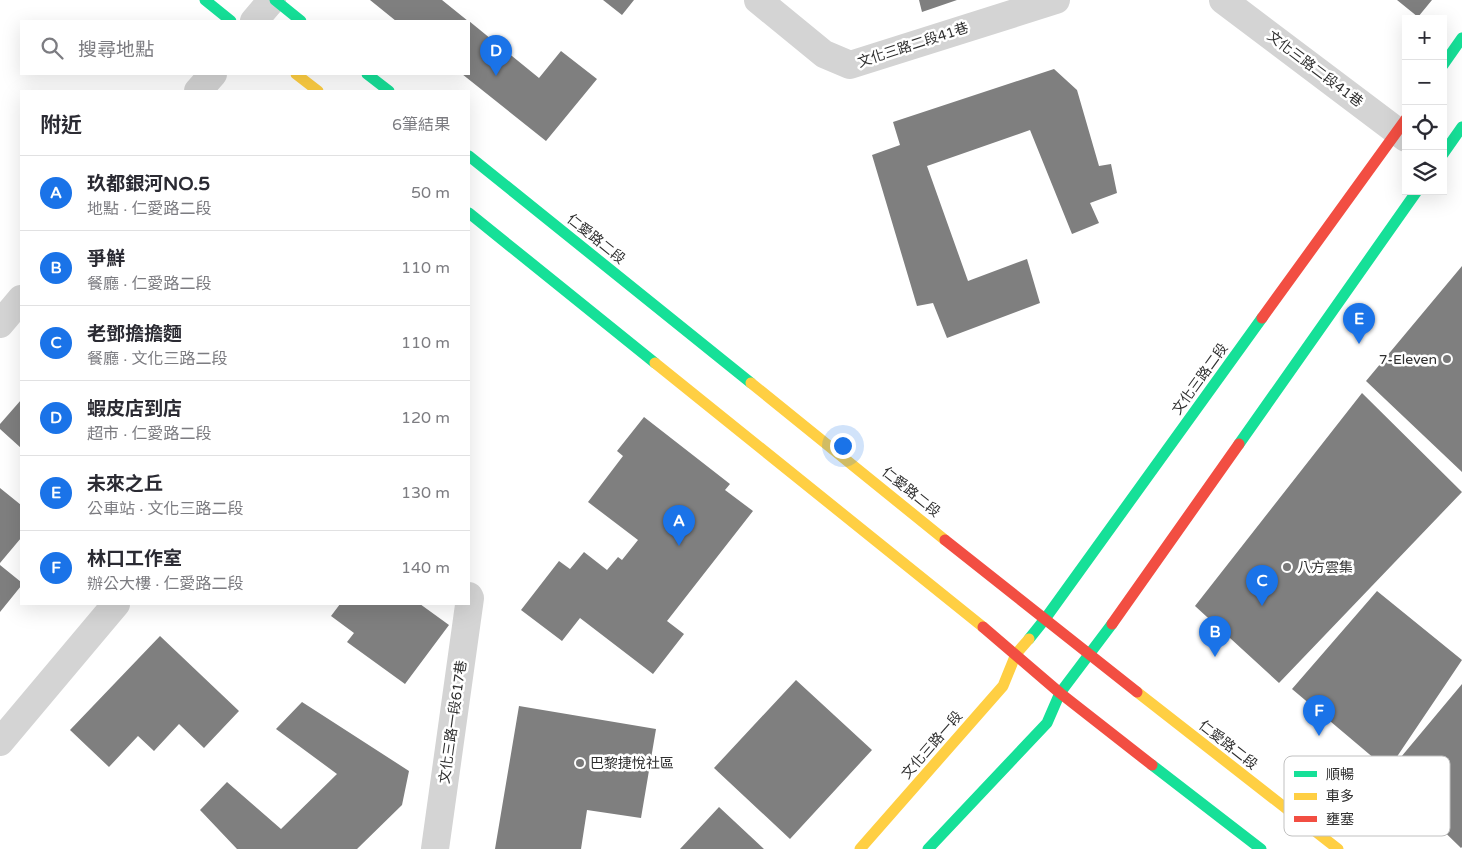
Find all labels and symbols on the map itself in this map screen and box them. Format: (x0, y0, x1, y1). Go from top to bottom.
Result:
street label: 文化三路二段41巷 (855, 19, 971, 71)
street label: 文化三路二段41巷 (1264, 27, 1366, 111)
pin: D (480, 35, 512, 76)
street label: 仁愛路二段 (563, 210, 629, 268)
pin: E (1343, 303, 1375, 344)
street label: 文化三路二段 (1168, 340, 1232, 418)
place label: 7-Eleven (1379, 351, 1437, 368)
marker: 7-Eleven (1441, 353, 1453, 365)
your location (830, 433, 856, 459)
street label: 仁愛路二段 (878, 463, 944, 521)
pin: A (663, 505, 695, 546)
place label: 八方雲集 (1297, 559, 1353, 576)
marker: 八方雲集 (1281, 561, 1293, 573)
pin: C (1246, 565, 1278, 606)
pin: B (1199, 616, 1231, 657)
street label: 文化三路一段617巷 (436, 659, 470, 785)
pin: F (1303, 695, 1335, 736)
street label: 文化三路一段 (898, 708, 966, 782)
street label: 仁愛路二段 (1195, 717, 1261, 773)
place label: 巴黎捷悅社區 (590, 755, 674, 772)
legend (1284, 756, 1450, 836)
marker: 巴黎捷悅社區 (574, 757, 586, 769)
text: 順暢 (1326, 766, 1354, 783)
text: 車多 (1326, 788, 1354, 805)
text: 壅塞 (1326, 811, 1354, 828)

